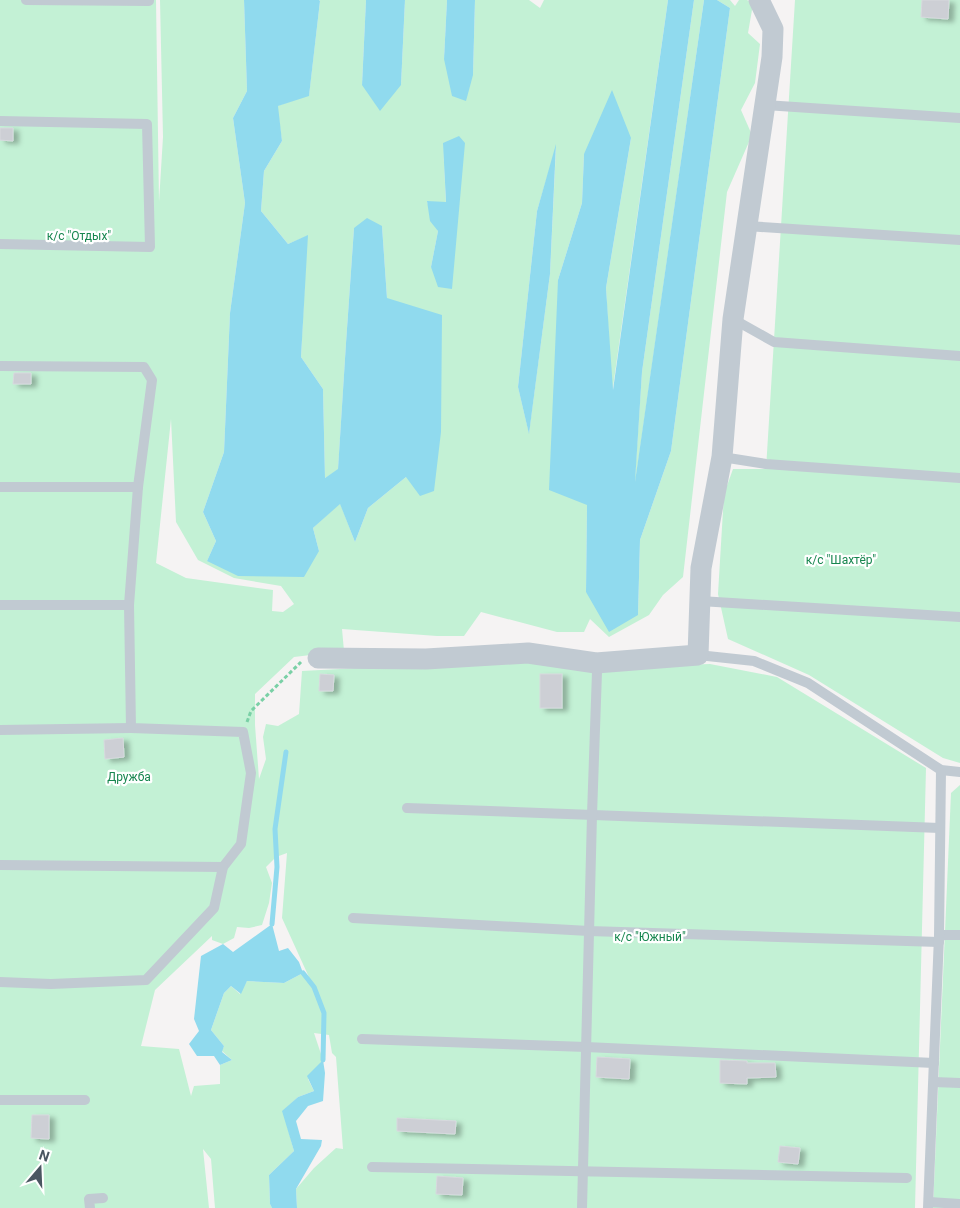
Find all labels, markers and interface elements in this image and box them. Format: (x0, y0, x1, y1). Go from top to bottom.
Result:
park label: к/с "Отдых" (47, 229, 111, 243)
park label: к/с "Шахтёр" (806, 553, 876, 567)
park label: Дружба (107, 770, 151, 784)
park label: к/с "Южный" (614, 930, 686, 944)
north arrow (15, 1143, 65, 1193)
text: N (37, 1147, 52, 1165)

